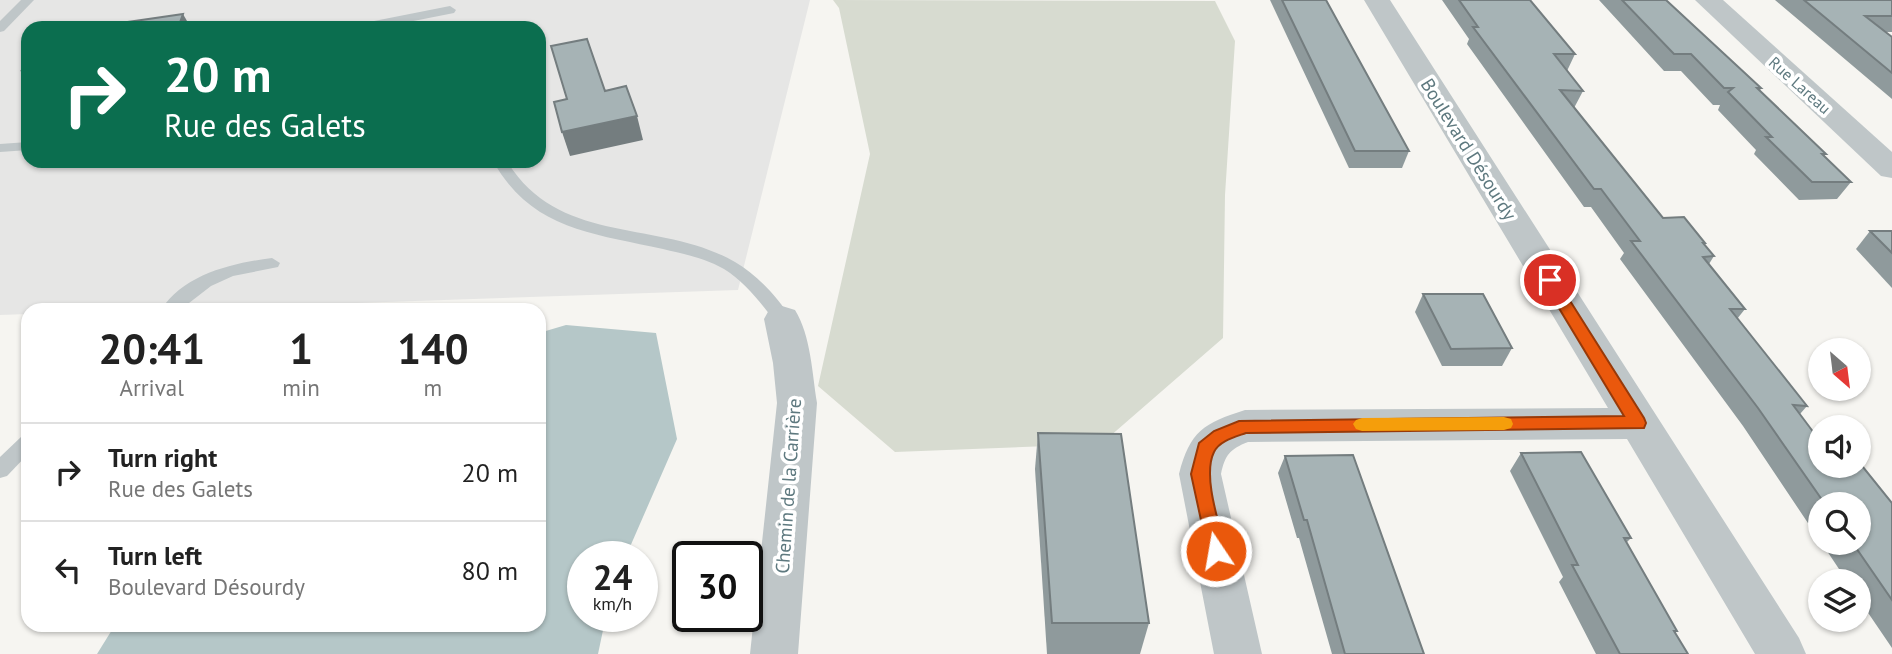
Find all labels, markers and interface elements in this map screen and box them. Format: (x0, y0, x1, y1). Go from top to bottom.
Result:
text: 20 m (164, 42, 271, 106)
icon: right (49, 49, 140, 140)
street label: Rue Lareau (1765, 52, 1835, 118)
street label: Boulevard Désourdy (1416, 74, 1522, 224)
text: Rue des Galets (164, 104, 366, 146)
pin (1520, 250, 1580, 310)
icon: arrive (1531, 261, 1569, 299)
text: 20:41 (98, 321, 205, 376)
text: 1 (289, 321, 313, 376)
text: 140 (397, 321, 469, 376)
north arrow (1808, 338, 1871, 401)
map controls (1808, 338, 1871, 632)
text: Arrival (119, 373, 184, 402)
text: min (282, 373, 320, 402)
text: m (424, 373, 442, 402)
street label: Chemin de la Carrière (770, 398, 806, 574)
button: sound (1808, 415, 1871, 478)
text: Turn right (108, 441, 217, 474)
icon: right (49, 453, 87, 491)
text: 20 m (462, 456, 518, 489)
text: Rue des Galets (108, 474, 253, 503)
button: search (1808, 492, 1871, 555)
position arrow (1179, 514, 1253, 588)
text: Turn left (108, 539, 202, 572)
speed limit sign: 30 (672, 541, 763, 632)
icon: left (49, 551, 87, 589)
text: 80 m (462, 554, 518, 587)
text: 24 (593, 554, 632, 600)
button: layers (1808, 569, 1871, 632)
text: Boulevard Désourdy (108, 572, 305, 601)
text: km/h (593, 592, 632, 615)

